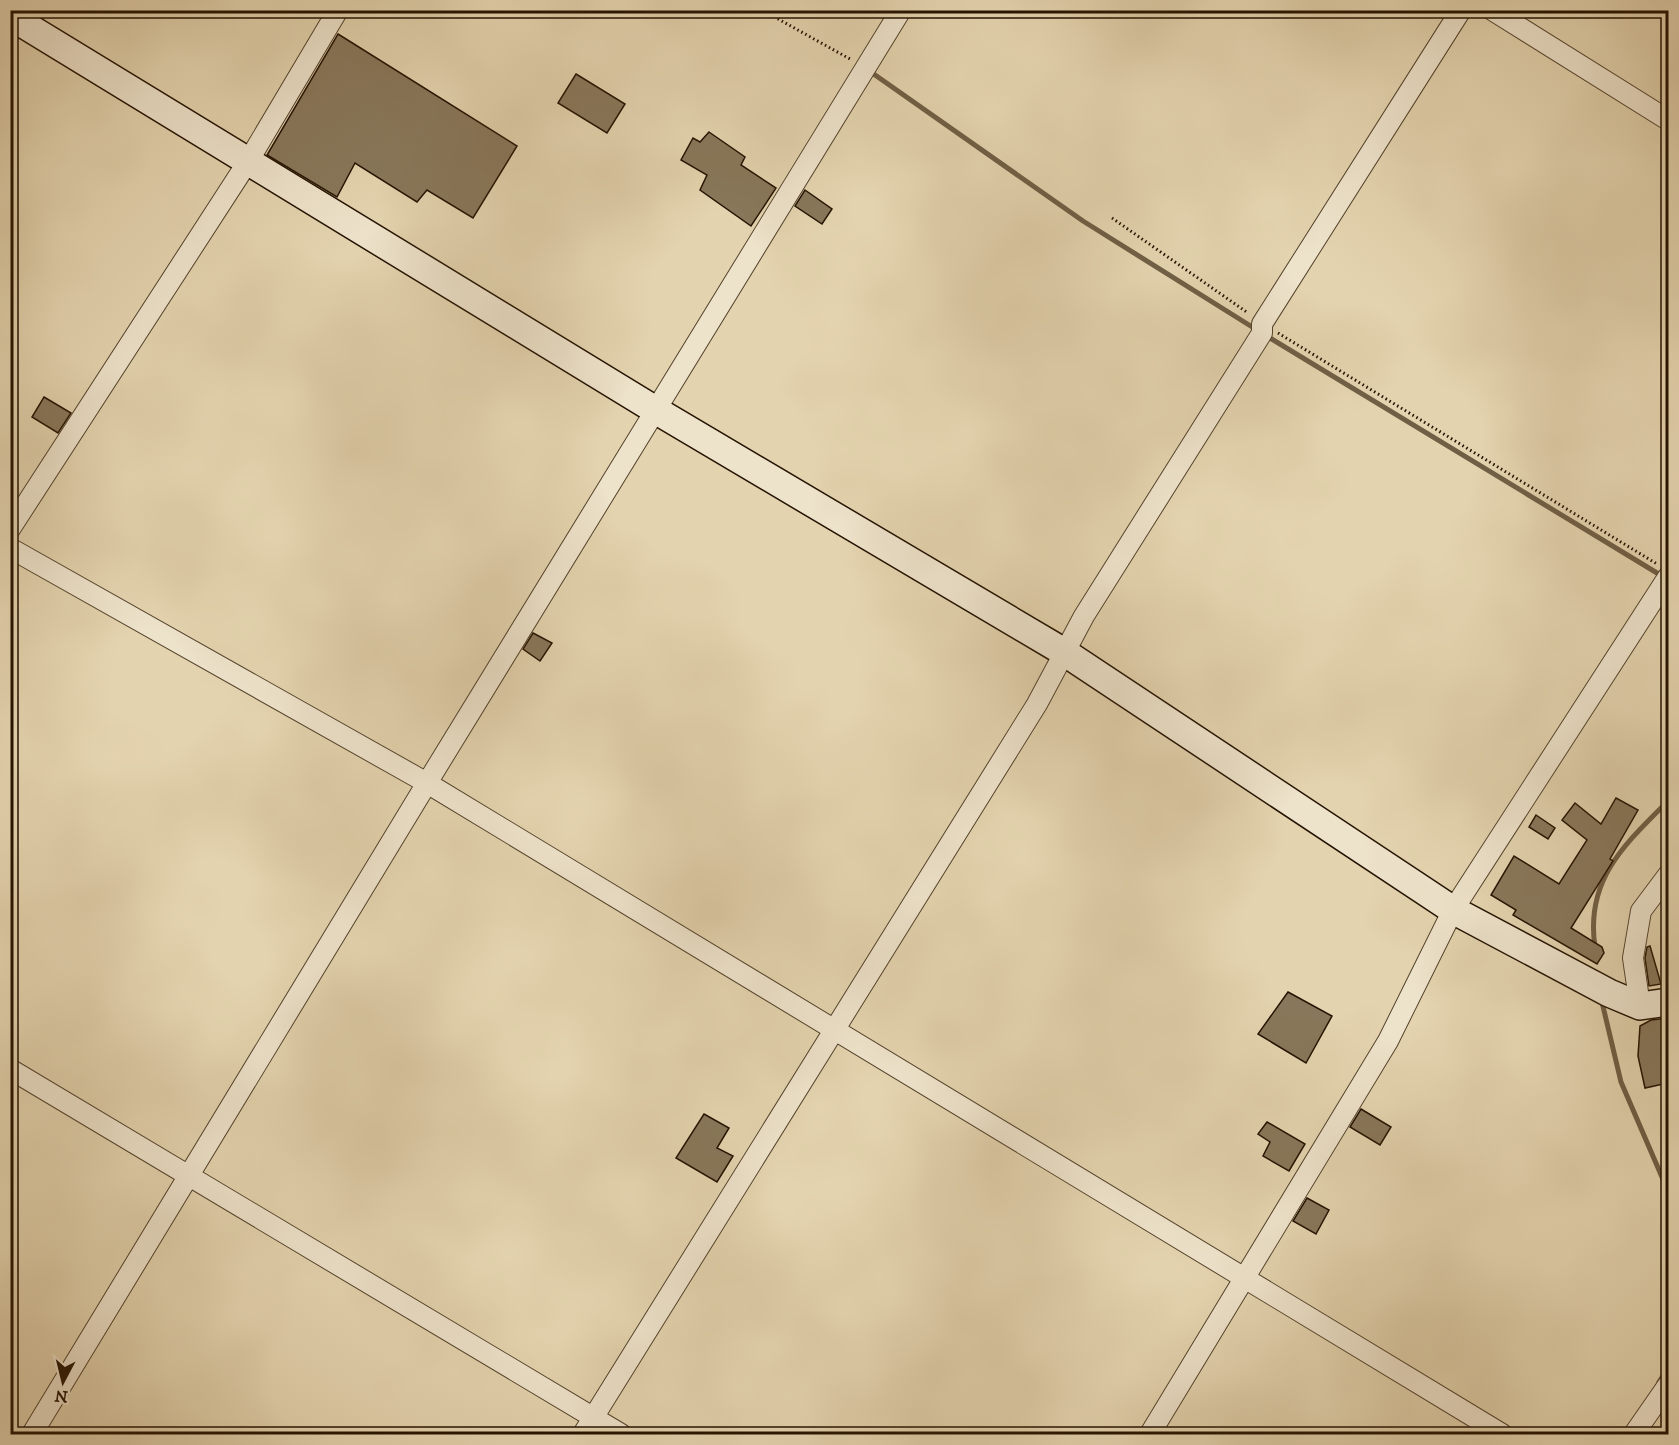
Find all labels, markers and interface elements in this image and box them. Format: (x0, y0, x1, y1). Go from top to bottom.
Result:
north arrow (33, 1352, 93, 1412)
text: N (54, 1385, 69, 1407)

